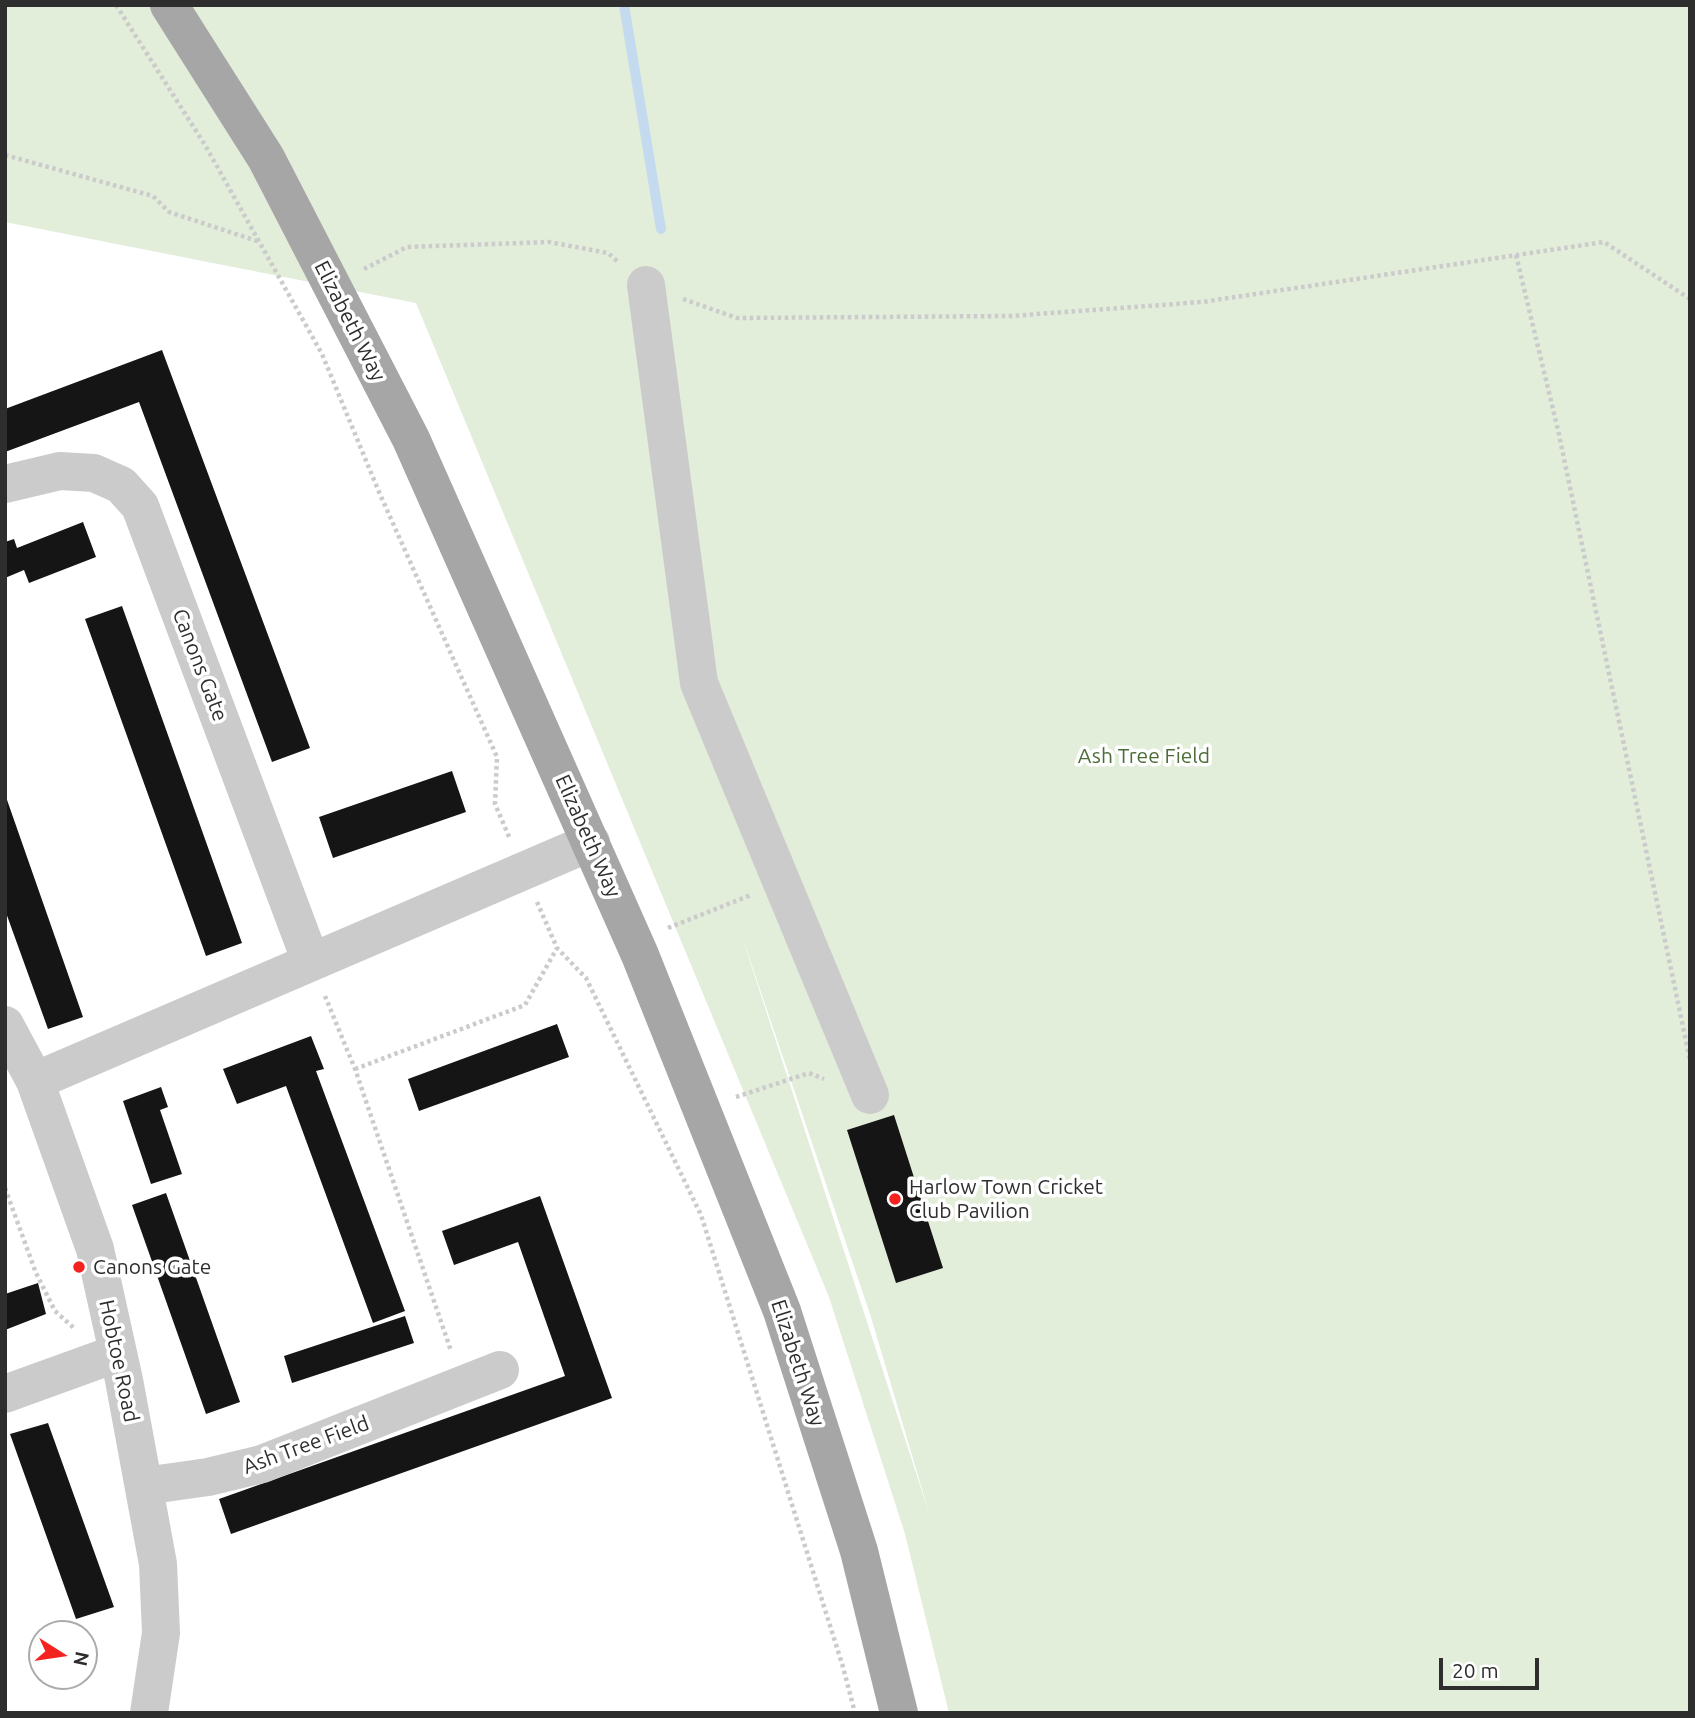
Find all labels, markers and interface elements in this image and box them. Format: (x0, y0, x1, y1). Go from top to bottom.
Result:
street label: Elizabeth Way (309, 257, 391, 385)
street label: Canons Gate (167, 605, 233, 725)
park label: Ash Tree Field (1078, 743, 1210, 769)
street label: Elizabeth Way (550, 771, 626, 901)
place label: Harlow Town Cricket Club Pavilion (909, 1174, 1103, 1224)
marker: Harlow Town Cricket Club Pavilion (887, 1191, 903, 1207)
place label: Canons Gate (93, 1254, 211, 1280)
marker: Canons Gate (71, 1259, 87, 1275)
street label: Hobtoe Road (94, 1297, 144, 1425)
street label: Elizabeth Way (766, 1297, 830, 1429)
street label: Ash Tree Field (240, 1411, 372, 1479)
north arrow (28, 1620, 98, 1690)
scale bar (1443, 1644, 1543, 1688)
text: N (69, 1650, 94, 1668)
text: 20 m (1452, 1658, 1499, 1682)

